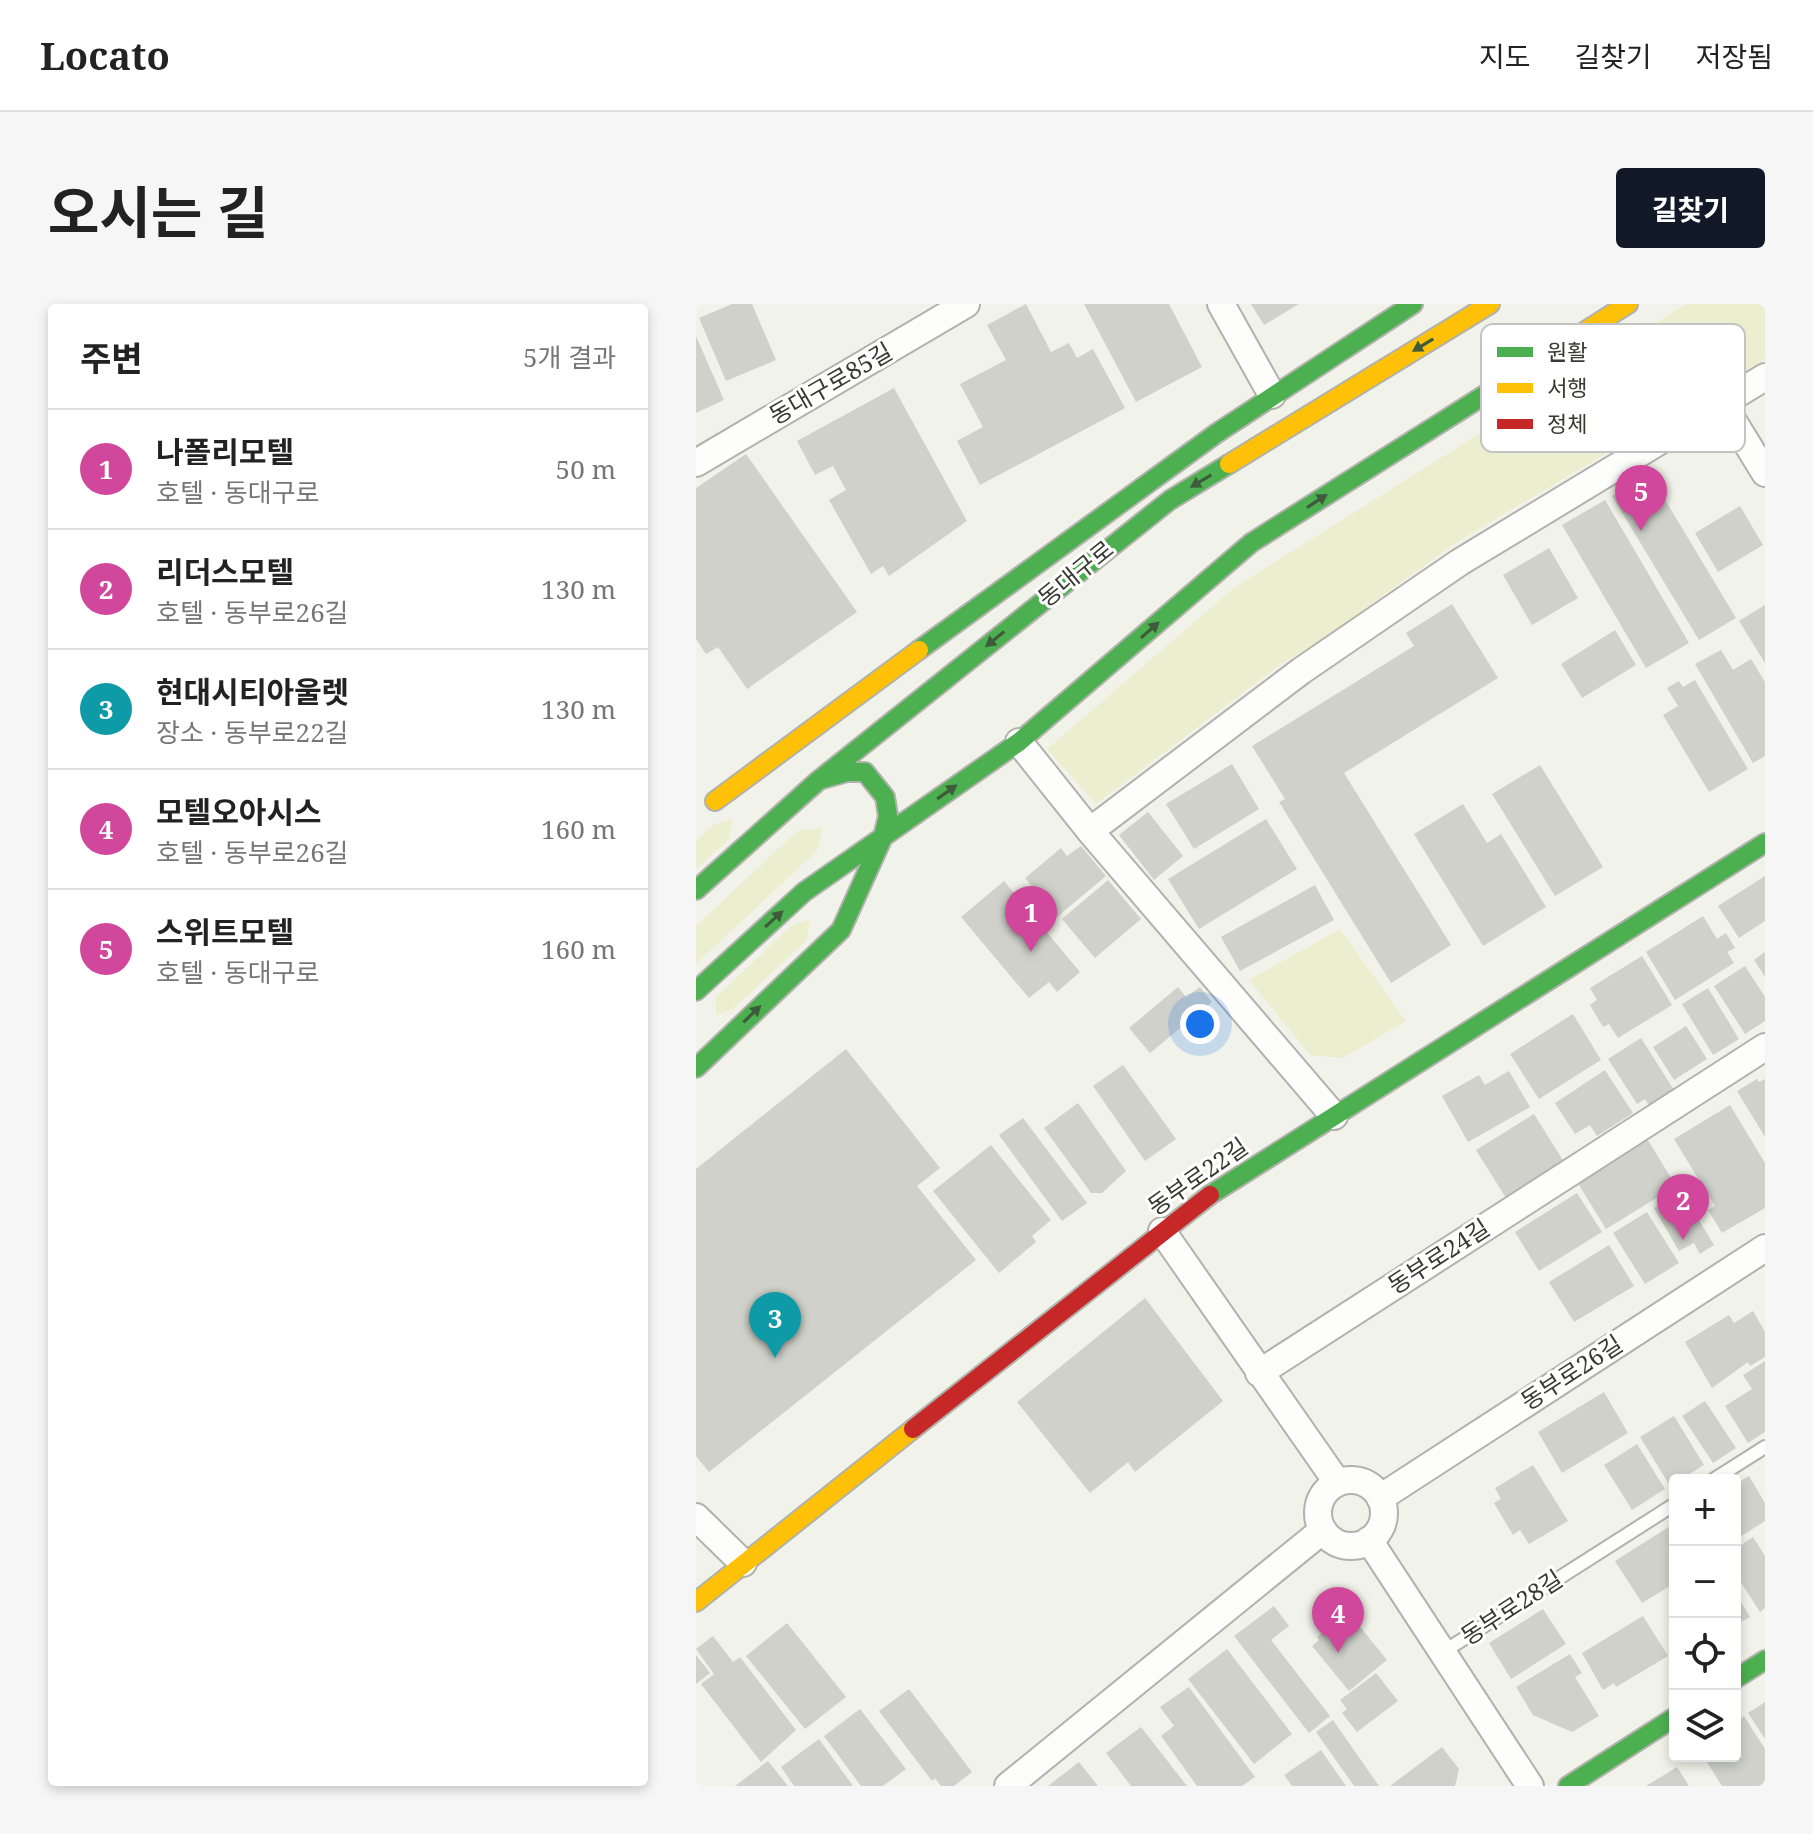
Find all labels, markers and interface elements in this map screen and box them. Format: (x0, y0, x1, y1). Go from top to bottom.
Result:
text: Locato (40, 29, 170, 81)
text: 지도 (1479, 37, 1530, 75)
text: 길찾기 (1574, 37, 1652, 75)
text: 저장됨 (1696, 37, 1773, 75)
button: 길찾기 (1616, 168, 1765, 248)
text: 오시는 길 (48, 173, 269, 249)
legend (1481, 324, 1745, 452)
street label: 동대구로85길 (763, 334, 898, 431)
text: 주변 (80, 335, 143, 381)
text: 원활 (1547, 336, 1587, 366)
one-way arrow (1412, 337, 1434, 351)
text: 5개 결과 (523, 339, 616, 375)
text: 서행 (1547, 372, 1587, 402)
text: 정체 (1547, 408, 1587, 438)
text: 나폴리모텔 (156, 431, 294, 472)
text: 1 (99, 451, 113, 487)
text: 50 m (556, 451, 616, 487)
pin: 5 (1615, 465, 1667, 531)
one-way arrow (1190, 473, 1212, 487)
text: 호텔 · 동대구로 (156, 474, 320, 510)
one-way arrow (1306, 494, 1327, 509)
street label: 동대구로 (1030, 532, 1120, 613)
text: 리더스모텔 (156, 551, 294, 592)
text: 2 (99, 571, 113, 607)
text: 130 m (541, 571, 616, 607)
text: 호텔 · 동부로26길 (156, 594, 349, 630)
one-way arrow (1139, 622, 1159, 639)
one-way arrow (986, 630, 1006, 647)
text: 현대시티아울렛 (156, 671, 349, 712)
text: 3 (99, 691, 113, 727)
text: 130 m (541, 691, 616, 727)
text: 장소 · 동부로22길 (156, 714, 349, 750)
one-way arrow (937, 785, 958, 800)
text: 모텔오아시스 (156, 791, 322, 832)
text: 4 (99, 811, 113, 847)
text: 160 m (541, 811, 616, 847)
text: 호텔 · 동부로26길 (156, 834, 349, 870)
pin: 1 (1005, 886, 1057, 952)
text: 스위트모텔 (156, 911, 294, 952)
one-way arrow (765, 911, 784, 929)
text: 5 (99, 931, 113, 967)
text: 160 m (541, 931, 616, 967)
text: 호텔 · 동대구로 (156, 954, 320, 990)
your location (1180, 1004, 1220, 1044)
one-way arrow (742, 1005, 761, 1024)
street label: 동부로22길 (1141, 1129, 1254, 1222)
pin: 2 (1657, 1174, 1709, 1240)
street label: 동부로24길 (1381, 1211, 1495, 1301)
pin: 3 (749, 1292, 801, 1358)
street label: 동부로26길 (1514, 1327, 1628, 1417)
map controls (1669, 1474, 1741, 1762)
button: + (1669, 1474, 1741, 1546)
button: − (1669, 1546, 1741, 1618)
street label: 동부로28길 (1454, 1562, 1568, 1652)
pin: 4 (1312, 1587, 1364, 1653)
button: locate (1669, 1618, 1741, 1690)
button: layers (1669, 1690, 1741, 1762)

